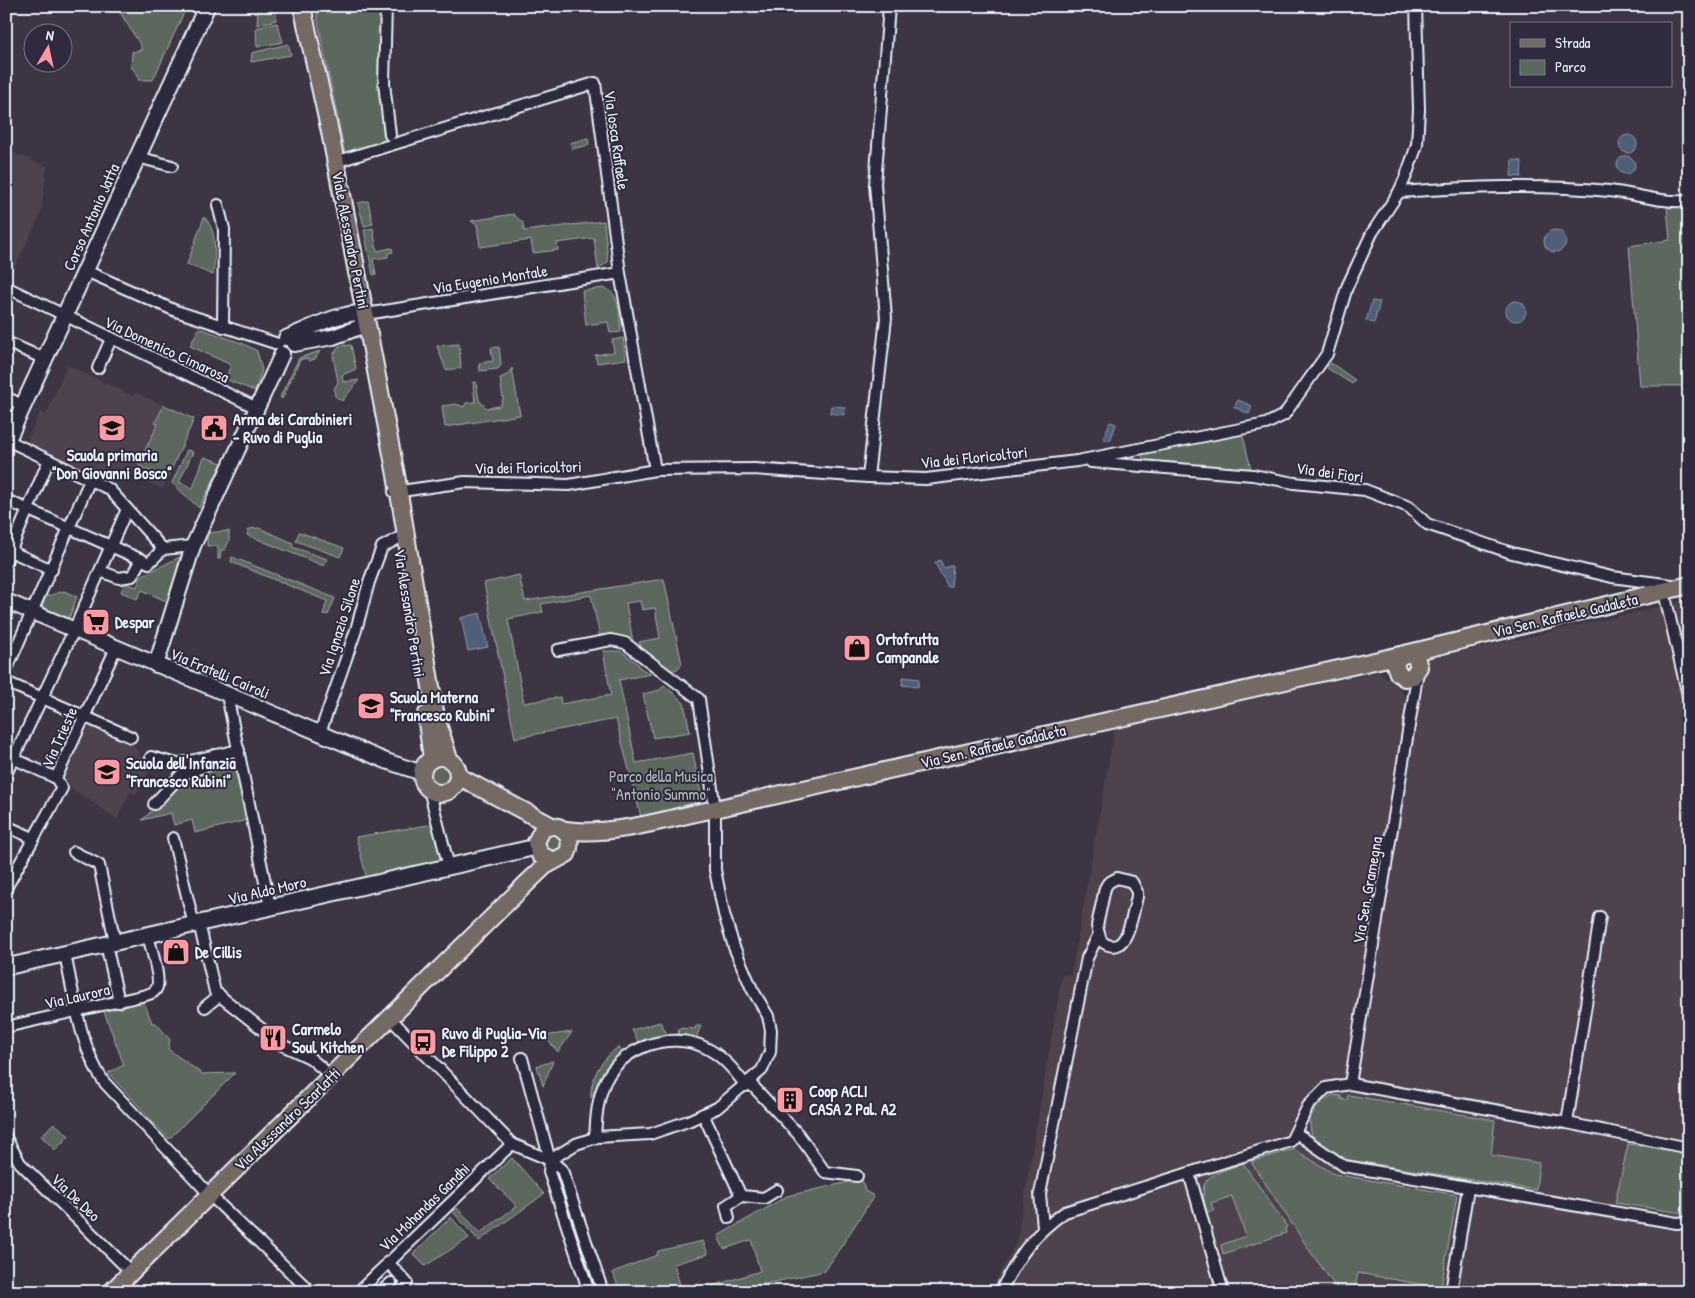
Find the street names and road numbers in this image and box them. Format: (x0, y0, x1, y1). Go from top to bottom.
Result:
street label: Via Iosca Raffaele (599, 89, 635, 192)
street label: Corso Antonio Jatta (58, 160, 124, 274)
street label: Viale Alessandro Pertini (327, 169, 375, 311)
street label: Via Eugenio Montale (431, 259, 550, 299)
street label: Via Domenico Cimarosa (101, 310, 233, 388)
street label: Via dei Floricoltori (919, 440, 1029, 474)
street label: Via dei Floricoltori (474, 455, 582, 479)
street label: Via dei Fiori (1295, 456, 1365, 488)
street label: Via Alessandro Pertini (389, 547, 431, 679)
street label: Via Ignazio Silone (313, 574, 366, 679)
street label: Via Sen. Raffaele Gadaleta (1490, 588, 1640, 642)
street label: Via Fratelli Cairoli (167, 642, 273, 704)
street label: Via Trieste (36, 703, 82, 771)
street label: Via Sen. Raffaele Gadaleta (918, 719, 1068, 773)
street label: Via Sen. Gramegna (1347, 835, 1387, 945)
street label: Via Aldo Moro (226, 870, 309, 910)
street label: Via Laurora (42, 978, 112, 1014)
street label: Via Alessandro Scarlatti (229, 1062, 345, 1176)
street label: Via Mohandas Gandhi (374, 1158, 474, 1256)
street label: Via De Deo (47, 1168, 106, 1226)

